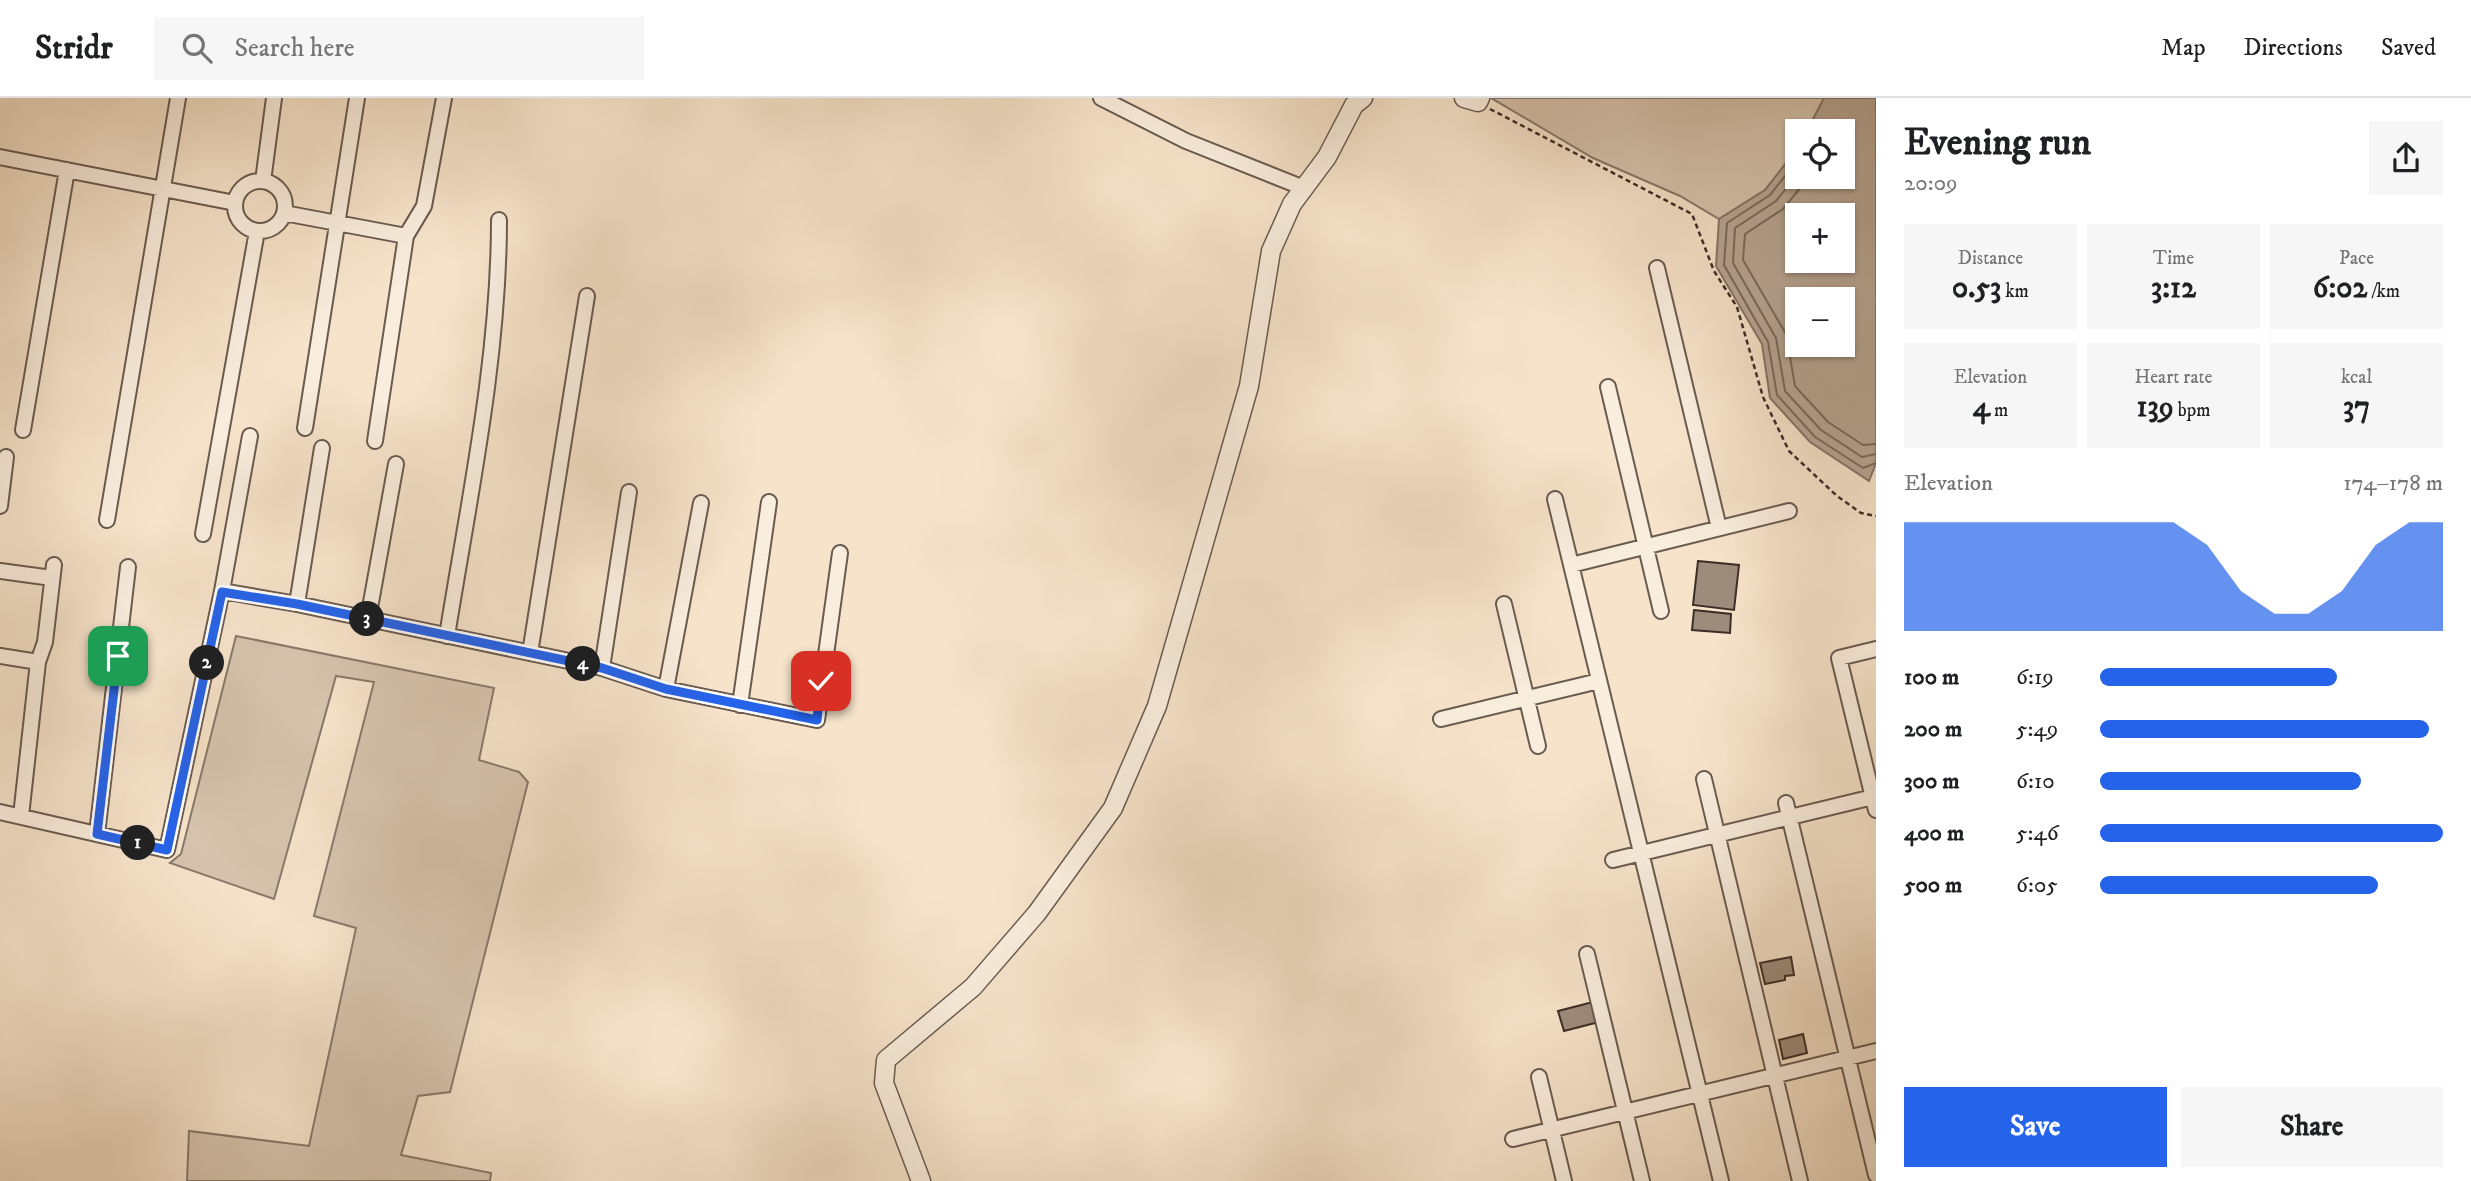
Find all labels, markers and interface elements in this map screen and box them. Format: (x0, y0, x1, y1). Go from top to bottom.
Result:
search box (154, 17, 644, 80)
text: Stridr (35, 28, 112, 69)
icon: search (178, 29, 216, 67)
text: Search here (234, 32, 355, 65)
text: Map (2161, 33, 2206, 63)
text: Directions (2244, 33, 2343, 63)
text: Saved (2381, 33, 2436, 63)
map controls (1785, 119, 1855, 357)
button: locate (1785, 119, 1855, 189)
text: Evening run (1904, 119, 2091, 167)
button: share (2369, 121, 2443, 195)
text: 20:09 (1904, 169, 1958, 198)
button: + (1785, 203, 1855, 273)
text: Distance (1958, 247, 2023, 270)
text: Time (2153, 247, 2194, 270)
text: Pace (2339, 247, 2374, 270)
text: 0.53 (1952, 270, 2001, 307)
text: 3:12 (2151, 270, 2196, 307)
text: 6:02 (2313, 270, 2367, 307)
text: km (2001, 280, 2029, 303)
text: /km (2367, 280, 2400, 303)
button: − (1785, 287, 1855, 357)
text: Elevation (1954, 366, 2027, 389)
text: Heart rate (2135, 366, 2212, 389)
text: kcal (2341, 366, 2372, 389)
text: 4 (1973, 389, 1990, 426)
text: 139 (2137, 389, 2174, 426)
text: 37 (2343, 389, 2370, 426)
text: m (1990, 399, 2008, 422)
text: bpm (2174, 399, 2210, 422)
text: Elevation (1904, 469, 1993, 498)
text: 174–178 m (2343, 469, 2443, 498)
pin: 3 (350, 602, 384, 636)
text: 3 (363, 607, 370, 630)
pin (88, 626, 148, 686)
icon: arrive (99, 637, 137, 675)
pin: 2 (190, 646, 224, 680)
pin: 4 (566, 646, 600, 682)
text: 2 (202, 651, 211, 674)
pin (791, 651, 851, 711)
text: 4 (577, 652, 588, 675)
icon: check (802, 662, 840, 700)
text: 100 m (1904, 663, 1959, 692)
text: 6:19 (2016, 663, 2054, 692)
text: 200 m (1904, 715, 1962, 744)
text: 5:49 (2016, 715, 2058, 744)
text: 300 m (1904, 767, 1960, 796)
text: 6:10 (2016, 767, 2055, 796)
text: 400 m (1904, 819, 1964, 848)
text: 5:46 (2016, 819, 2059, 848)
pin: 1 (120, 826, 156, 860)
text: 1 (134, 831, 141, 854)
text: 500 m (1904, 871, 1962, 900)
text: 6:05 (2016, 871, 2058, 900)
button: Save (1904, 1087, 2167, 1167)
button: Share (2181, 1087, 2443, 1167)

